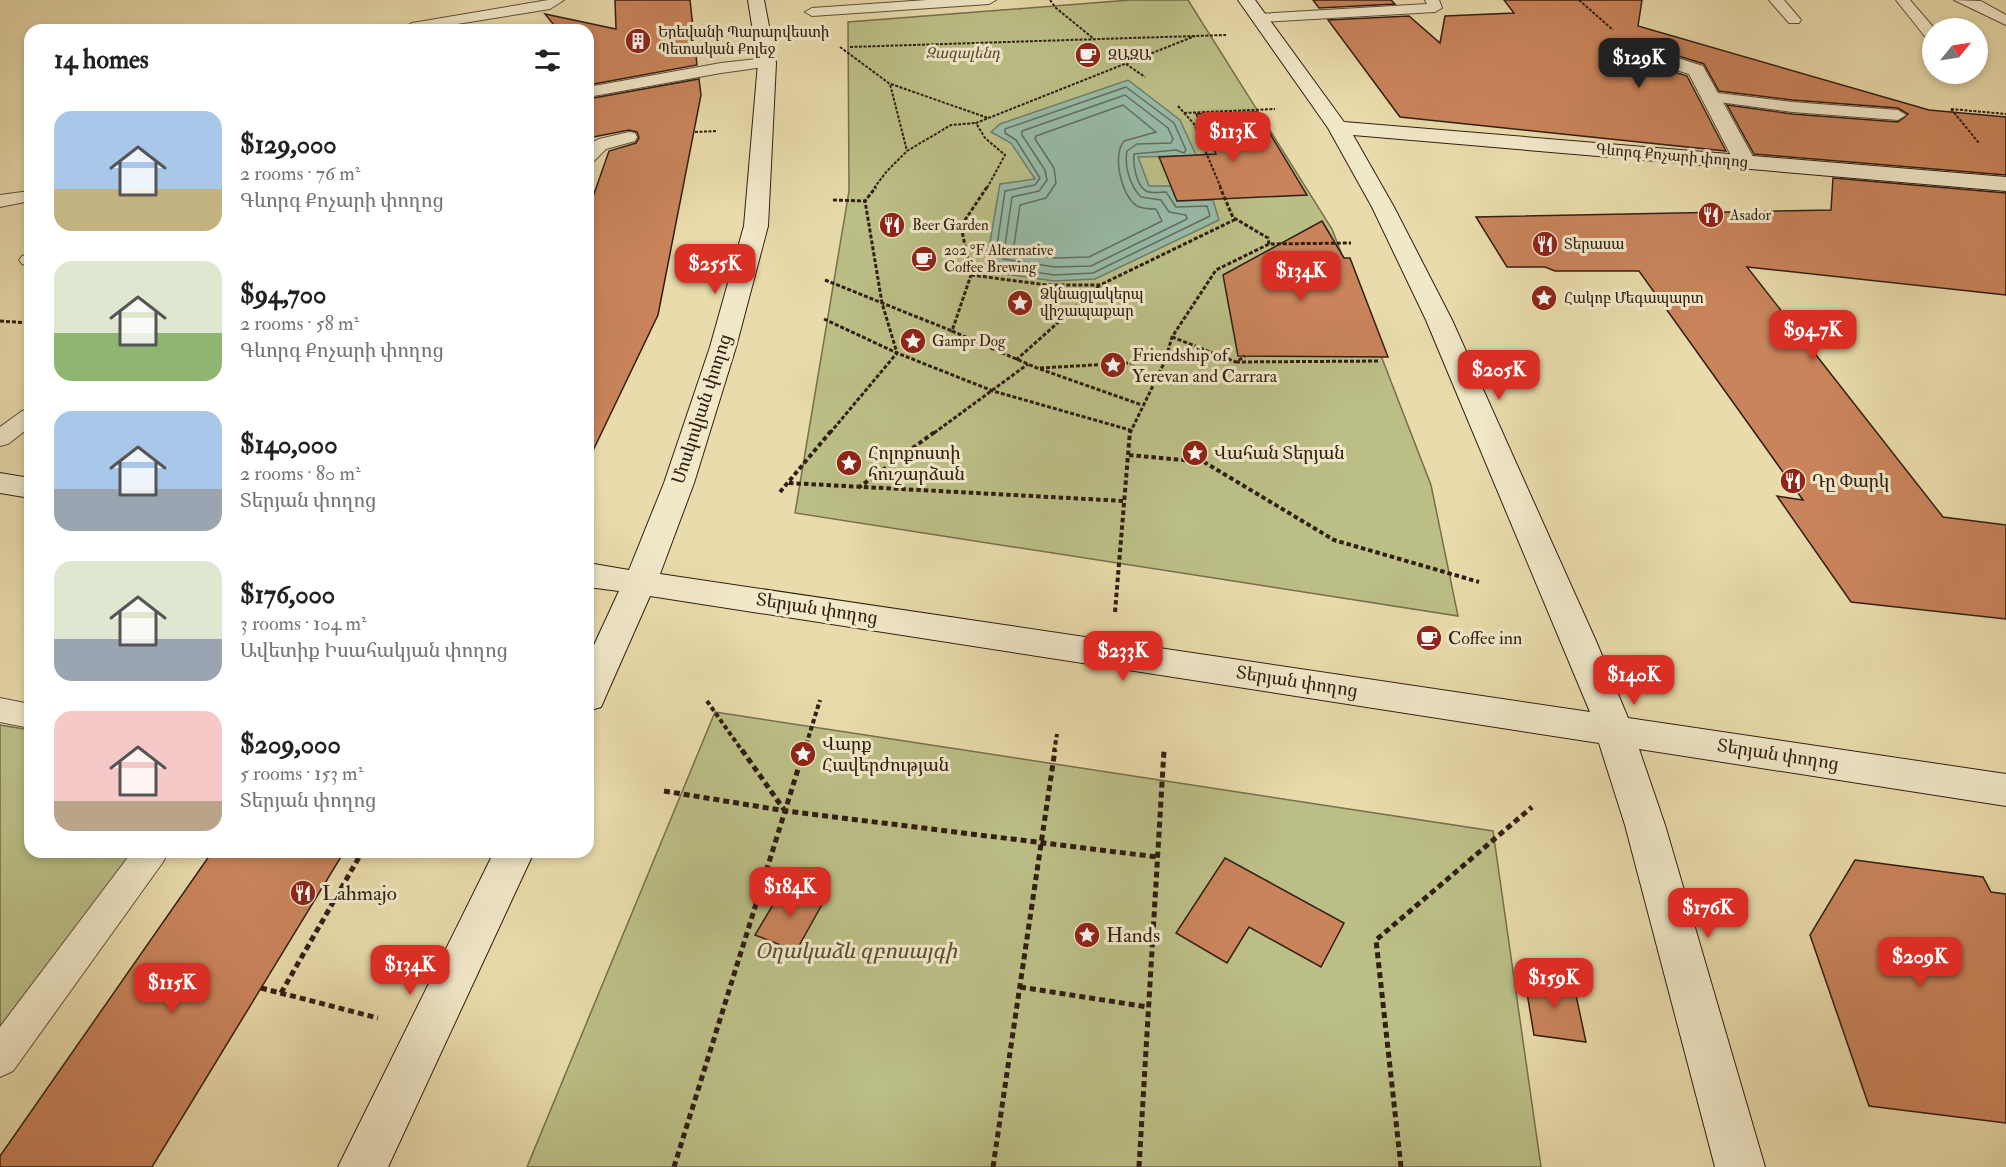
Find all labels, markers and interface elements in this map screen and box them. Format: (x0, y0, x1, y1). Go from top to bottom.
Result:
north arrow (1922, 18, 1988, 84)
map controls (1922, 18, 1988, 84)
place label: Երեվանի Պարարվեստի Պետական Քոլեջ (658, 23, 830, 59)
building icon: Երեվանի Պարարվեստի Պետական Քոլեջ (623, 26, 653, 56)
pin: $129K (1597, 38, 1681, 89)
cafe icon: ԶԱԶԱ (1073, 40, 1103, 70)
text: 14 homes (54, 44, 149, 76)
icon: filters (531, 44, 564, 77)
park label: Զազալենդ (926, 44, 1001, 63)
text: $129K (1613, 45, 1665, 70)
place label: ԶԱԶԱ (1108, 46, 1152, 65)
pin: $113K (1191, 112, 1275, 163)
text: $113K (1209, 119, 1257, 144)
text: $129,000 (240, 129, 337, 161)
icon: home (102, 135, 174, 207)
street label: Գևորգ Քոչարի փողոց (1595, 140, 1749, 172)
text: 2 rooms · 76 m² (240, 161, 360, 186)
text: Գևորգ Քոչարի փողոց (240, 188, 444, 213)
restaurant icon: Asador (1696, 200, 1726, 230)
place label: Asador (1729, 206, 1771, 225)
restaurant icon: Beer Garden (877, 210, 907, 240)
place label: Beer Garden (912, 216, 989, 235)
restaurant icon: Տերասա (1530, 229, 1560, 259)
place label: Տերասա (1564, 235, 1624, 254)
place label: 202 °F Alternative Coffee Brewing (944, 241, 1053, 277)
pin: $255K (673, 244, 757, 295)
cafe icon: 202 °F Alternative Coffee Brewing (909, 244, 939, 274)
text: $255K (689, 251, 741, 276)
pin: $134K (1259, 251, 1343, 302)
text: $134K (1276, 258, 1326, 283)
text: $94,700 (240, 279, 326, 311)
place icon: Հակոբ Մեգապարտ (1529, 283, 1559, 313)
icon: home (102, 285, 174, 357)
place label: Ձկնացլակերպ վիշապաքար (1040, 285, 1144, 321)
place icon: Ձկնացլակերպ վիշապաքար (1005, 288, 1035, 318)
place label: Հակոբ Մեգապարտ (1564, 289, 1704, 308)
pin: $94.7K (1764, 310, 1862, 361)
text: 2 rooms · 58 m² (240, 311, 359, 336)
text: $94.7K (1783, 317, 1843, 342)
place icon: Gampr Dog (898, 326, 928, 356)
street label: Մոսկովյան փողոց (667, 331, 737, 487)
place label: Gampr Dog (932, 332, 1006, 352)
text: Գևորգ Քոչարի փողոց (240, 338, 444, 363)
place label: Friendship of Yerevan and Carrara (1132, 344, 1278, 388)
place icon: Friendship of Yerevan and Carrara (1098, 350, 1128, 380)
pin: $205K (1457, 350, 1541, 401)
text: $205K (1472, 357, 1526, 382)
text: $140,000 (240, 429, 338, 461)
icon: home (102, 435, 174, 507)
place icon: Վահան Տերյան (1180, 438, 1210, 468)
place label: Հոլոքոստի հուշարձան (868, 442, 965, 486)
place label: Վահան Տերյան (1214, 442, 1345, 465)
place icon: Հոլոքոստի հուշարձան (834, 448, 864, 478)
text: 2 rooms · 80 m² (240, 461, 361, 486)
restaurant icon: Դը Փարկ (1778, 466, 1808, 496)
place label: Դը Փարկ (1812, 470, 1889, 493)
text: Տերյան փողոց (240, 488, 376, 513)
text: $176,000 (240, 579, 335, 611)
icon: home (102, 585, 174, 657)
street label: Տերյան փողոց (755, 588, 879, 630)
text: 3 rooms · 104 m² (240, 611, 367, 636)
cafe icon: Coffee inn (1414, 623, 1444, 653)
place label: Coffee inn (1448, 627, 1522, 650)
pin: $233K (1081, 631, 1165, 682)
text: Ավետիք Իսահակյան փողոց (240, 638, 508, 663)
text: $233K (1098, 638, 1148, 663)
pin: $140K (1592, 655, 1676, 706)
street label: Տերյան փողոց (1235, 661, 1359, 703)
text: $140K (1607, 662, 1661, 687)
text: $209,000 (240, 729, 341, 761)
place label: Վարք Հավերժության (822, 733, 949, 777)
street label: Տերյան փողոց (1716, 734, 1840, 776)
icon: home (102, 735, 174, 807)
place icon: Վարք Հավերժության (788, 739, 818, 769)
text: 5 rooms · 153 m² (240, 761, 363, 786)
text: Տերյան փողոց (240, 788, 376, 813)
pin: $184K (748, 867, 832, 918)
text: $184K (764, 874, 816, 899)
restaurant icon: Lahmajo (288, 878, 318, 908)
place label: Lahmajo (322, 880, 397, 907)
pin: $176K (1666, 888, 1750, 939)
text: $176K (1682, 895, 1734, 920)
place icon: Hands (1072, 920, 1102, 950)
place label: Hands (1106, 922, 1160, 949)
pin: $209K (1878, 937, 1962, 988)
park label: Օղակաձև զբոսայգի (755, 938, 958, 965)
text: $209K (1892, 944, 1948, 969)
pin: $134K (368, 945, 452, 996)
text: $134K (385, 952, 435, 977)
pin: $159K (1512, 958, 1596, 1009)
pin: $115K (130, 963, 214, 1014)
text: $159K (1528, 965, 1580, 990)
text: $115K (148, 970, 196, 995)

